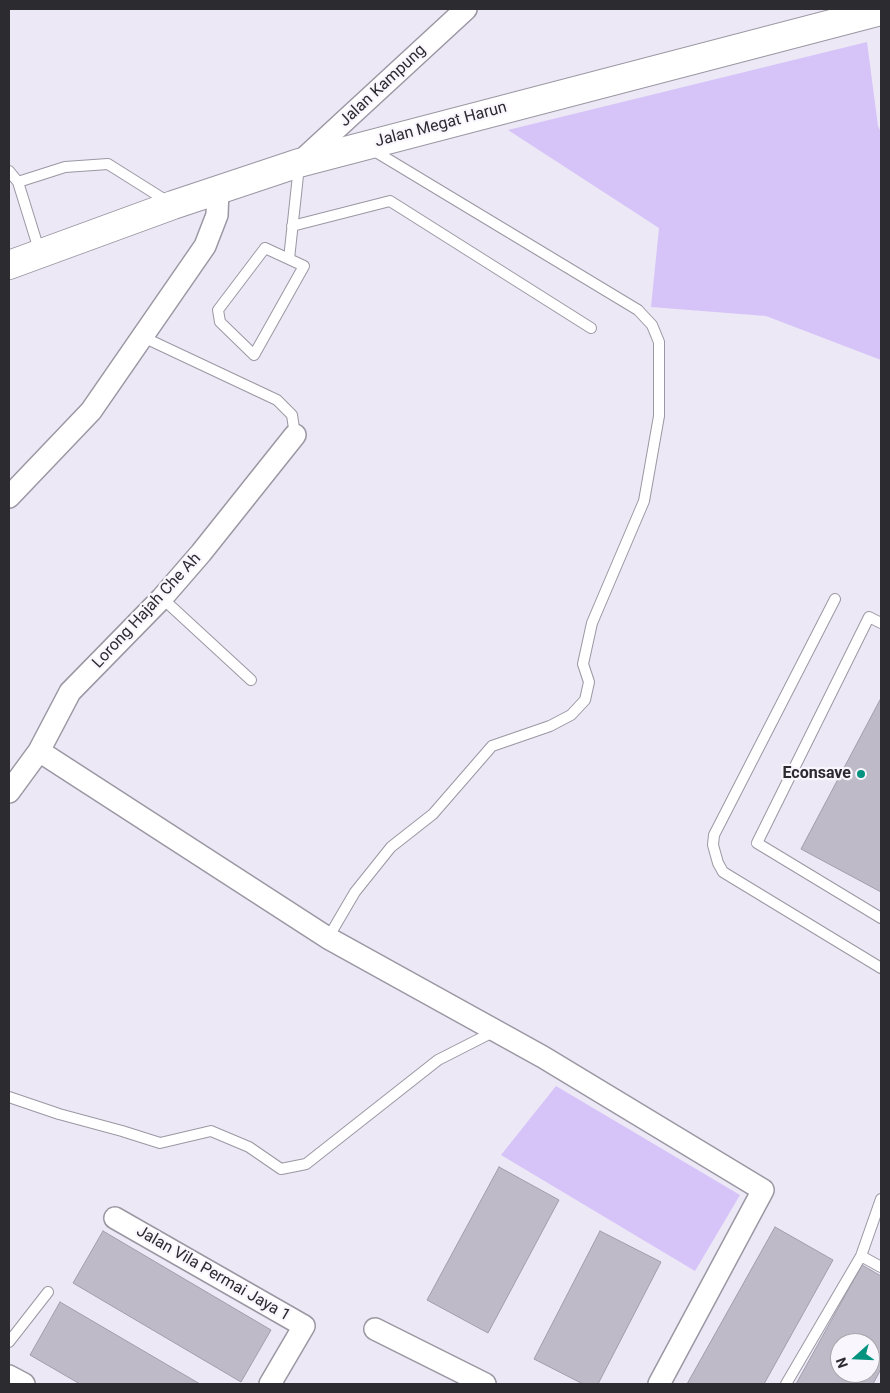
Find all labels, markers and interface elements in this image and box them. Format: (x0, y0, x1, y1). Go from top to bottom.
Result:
street label: Jalan Kampung (336, 41, 430, 131)
street label: Jalan Megat Harun (373, 98, 509, 152)
street label: Lorong Hajah Che Ah (89, 549, 205, 673)
place label: Econsave (783, 764, 851, 784)
marker: Econsave (855, 768, 867, 780)
street label: Jalan Vila Permai Jaya 1 (133, 1222, 293, 1326)
north arrow (830, 1333, 880, 1383)
text: N (833, 1355, 851, 1370)

